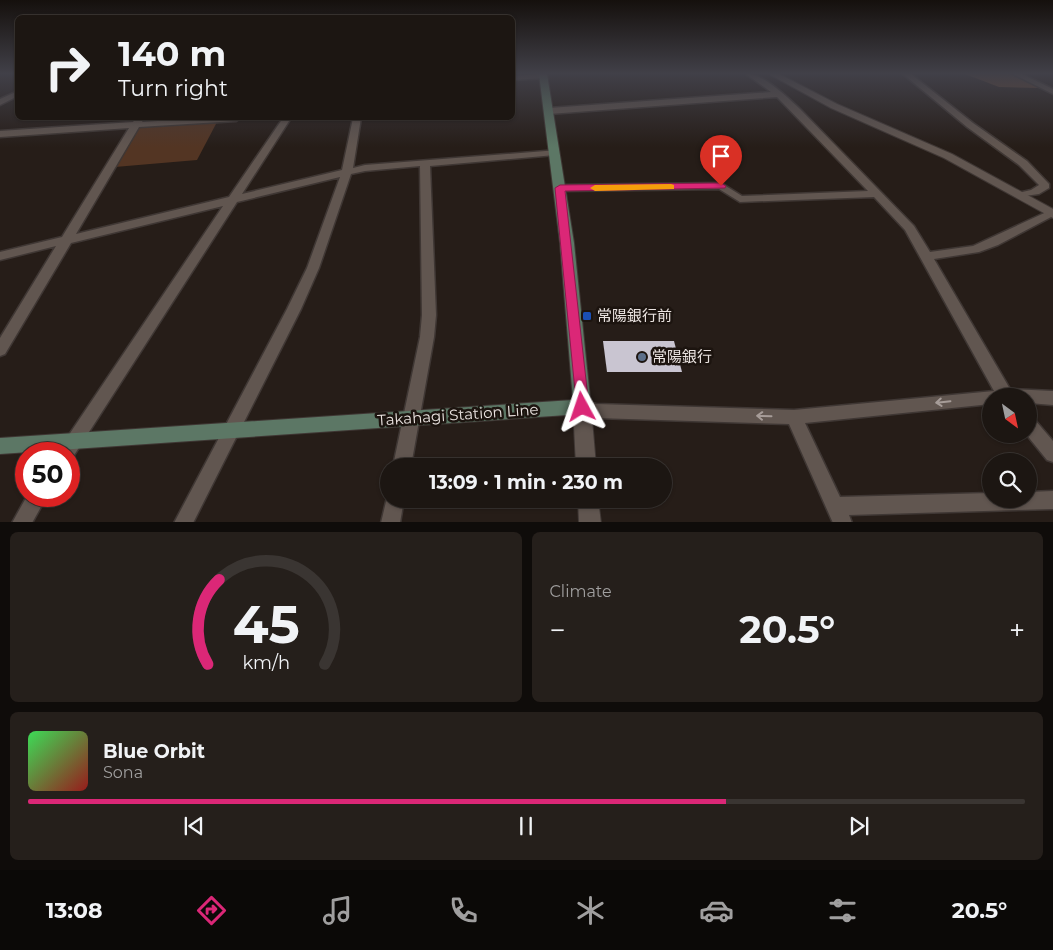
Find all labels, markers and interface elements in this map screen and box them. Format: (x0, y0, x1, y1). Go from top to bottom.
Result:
text: 140 m (118, 32, 226, 75)
icon: right (35, 35, 100, 100)
text: Turn right (118, 75, 228, 102)
pin (700, 135, 742, 186)
icon: arrive (707, 142, 735, 170)
place label: 常陽銀行前 (597, 306, 672, 325)
marker: 常陽銀行前 (581, 310, 593, 322)
place label: 常陽銀行 (652, 347, 712, 366)
marker: 常陽銀行 (636, 351, 648, 363)
position arrow (555, 380, 607, 432)
north arrow (982, 388, 1038, 442)
map controls (982, 388, 1037, 508)
one-way arrow (935, 397, 951, 406)
street label: Takahagi Station Line (377, 399, 539, 430)
one-way arrow (756, 411, 772, 421)
speed limit sign: 50 (15, 442, 80, 507)
button: search (982, 453, 1037, 508)
text: 13:09 · 1 min · 230 m (429, 471, 623, 494)
text: Climate (550, 582, 612, 601)
text: 45 (232, 593, 299, 656)
text: 20.5° (739, 606, 835, 653)
text: − (550, 613, 566, 647)
text: + (1009, 613, 1025, 647)
text: km/h (242, 652, 290, 673)
text: Blue Orbit (103, 740, 205, 763)
text: Sona (103, 763, 143, 782)
icon: previous (180, 812, 208, 840)
icon: pause (512, 812, 540, 840)
icon: next (845, 812, 873, 840)
icon: directions (194, 893, 229, 928)
icon: music (320, 893, 355, 928)
icon: phone (446, 893, 481, 928)
icon: climate (573, 893, 608, 928)
icon: car (699, 893, 734, 928)
icon: filters (825, 893, 860, 928)
text: 13:08 (46, 897, 103, 924)
text: 20.5° (952, 897, 1007, 924)

